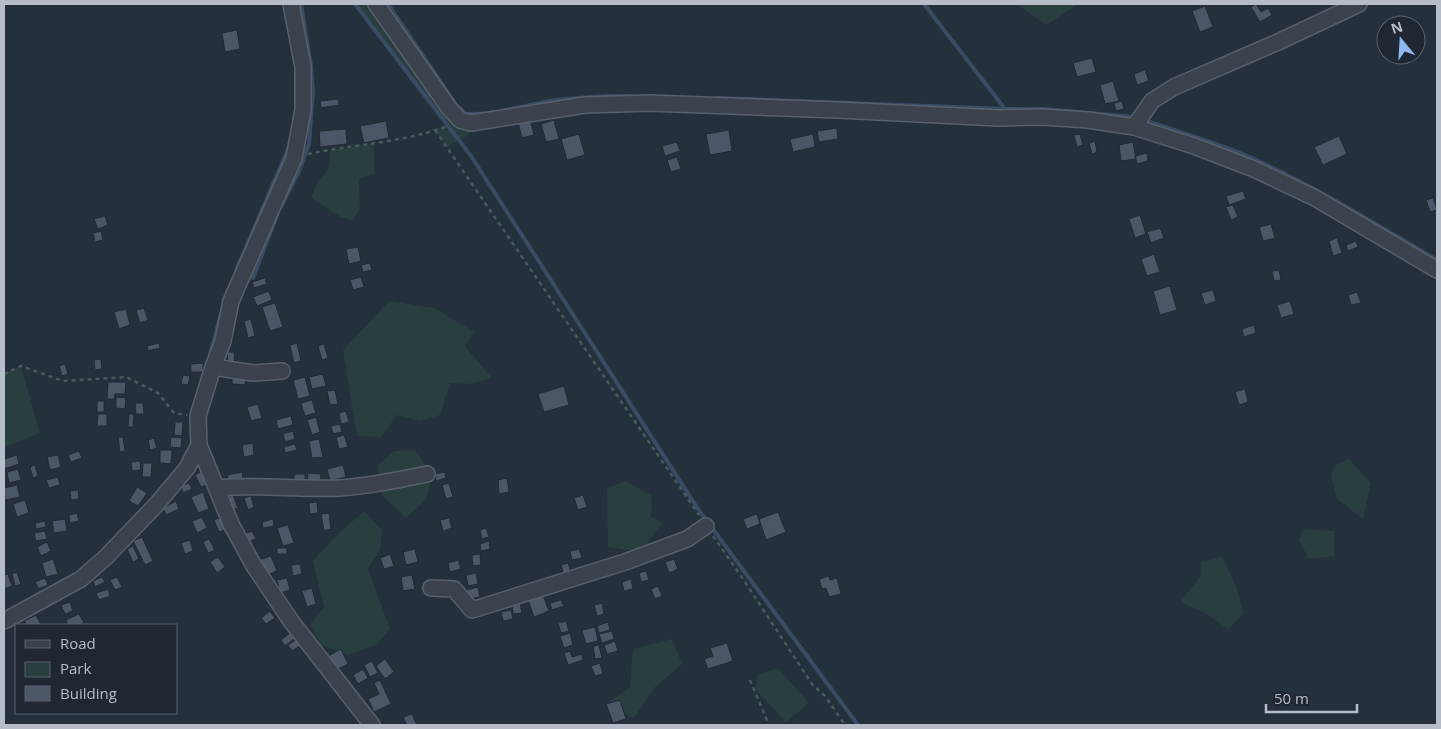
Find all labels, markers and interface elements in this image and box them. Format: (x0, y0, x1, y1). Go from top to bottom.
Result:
north arrow (1376, 15, 1426, 65)
text: N (1388, 16, 1405, 38)
legend (15, 624, 178, 714)
text: Road (60, 633, 96, 653)
text: Park (60, 658, 91, 678)
scale bar (1266, 682, 1357, 714)
text: Building (60, 683, 117, 703)
text: 50 m (1274, 688, 1309, 708)

